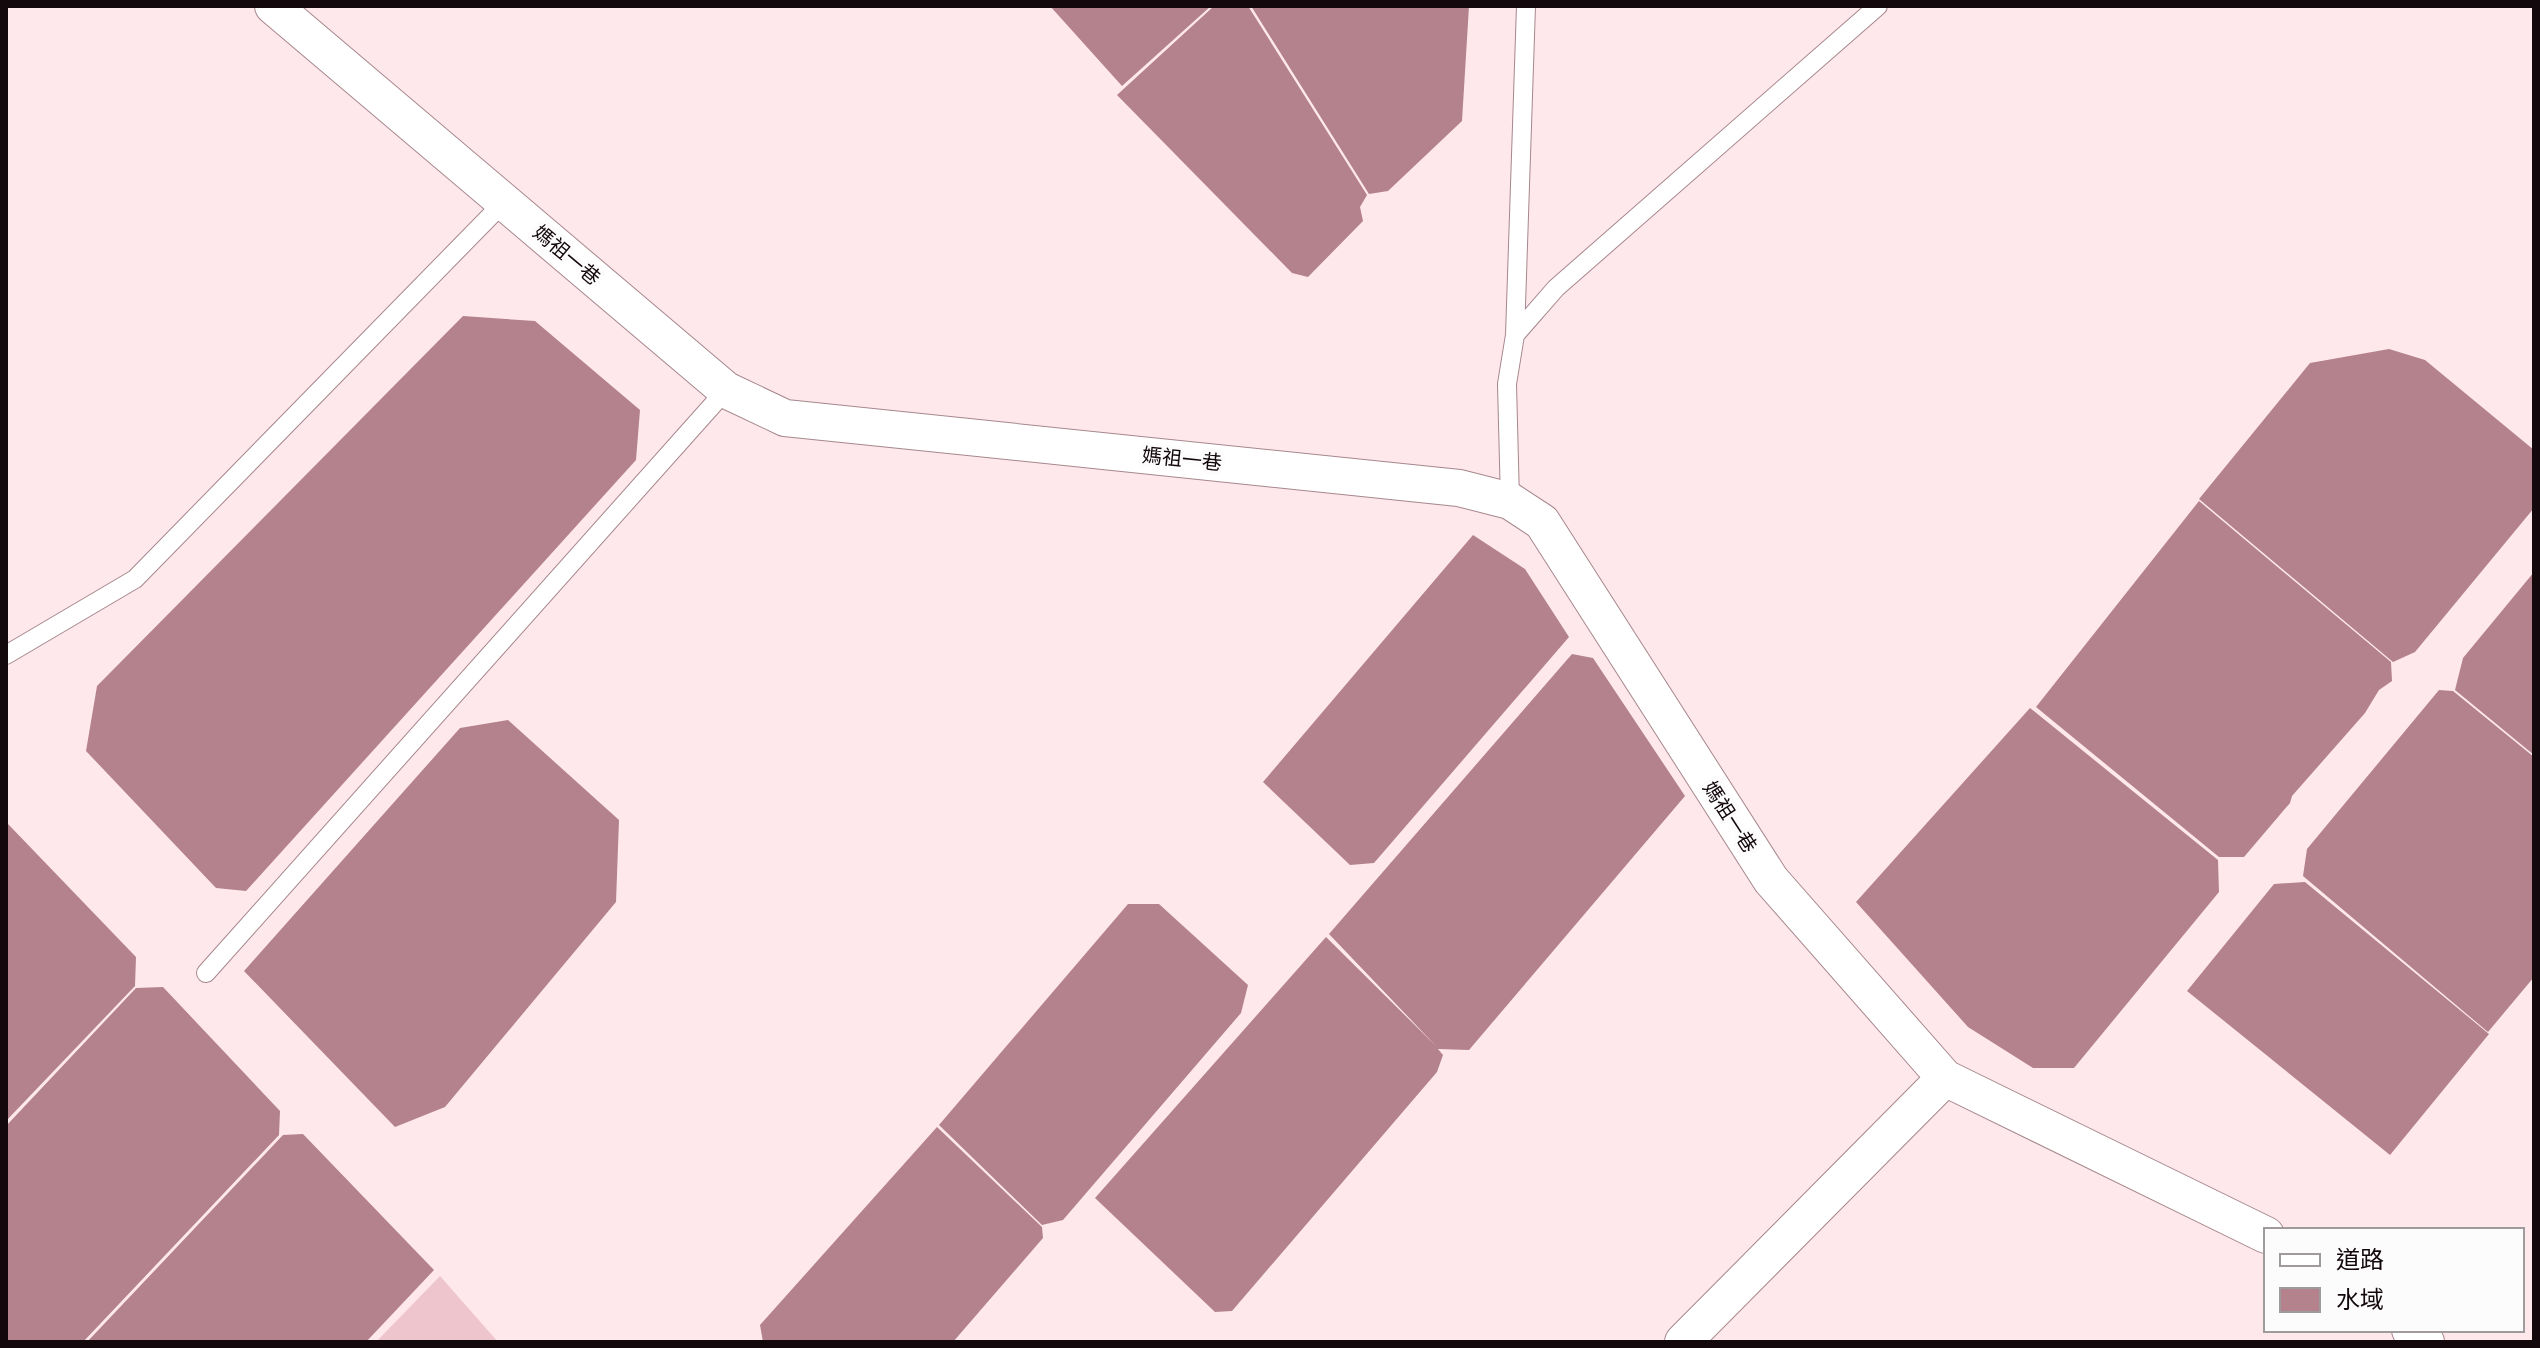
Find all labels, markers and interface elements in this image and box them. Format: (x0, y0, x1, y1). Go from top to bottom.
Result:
street label: 媽祖一巷 (529, 220, 605, 290)
street label: 媽祖一巷 (1141, 443, 1223, 475)
street label: 媽祖一巷 (1698, 777, 1762, 857)
legend (2264, 1228, 2524, 1332)
text: 道路 (2336, 1245, 2384, 1274)
text: 水域 (2336, 1285, 2384, 1314)

